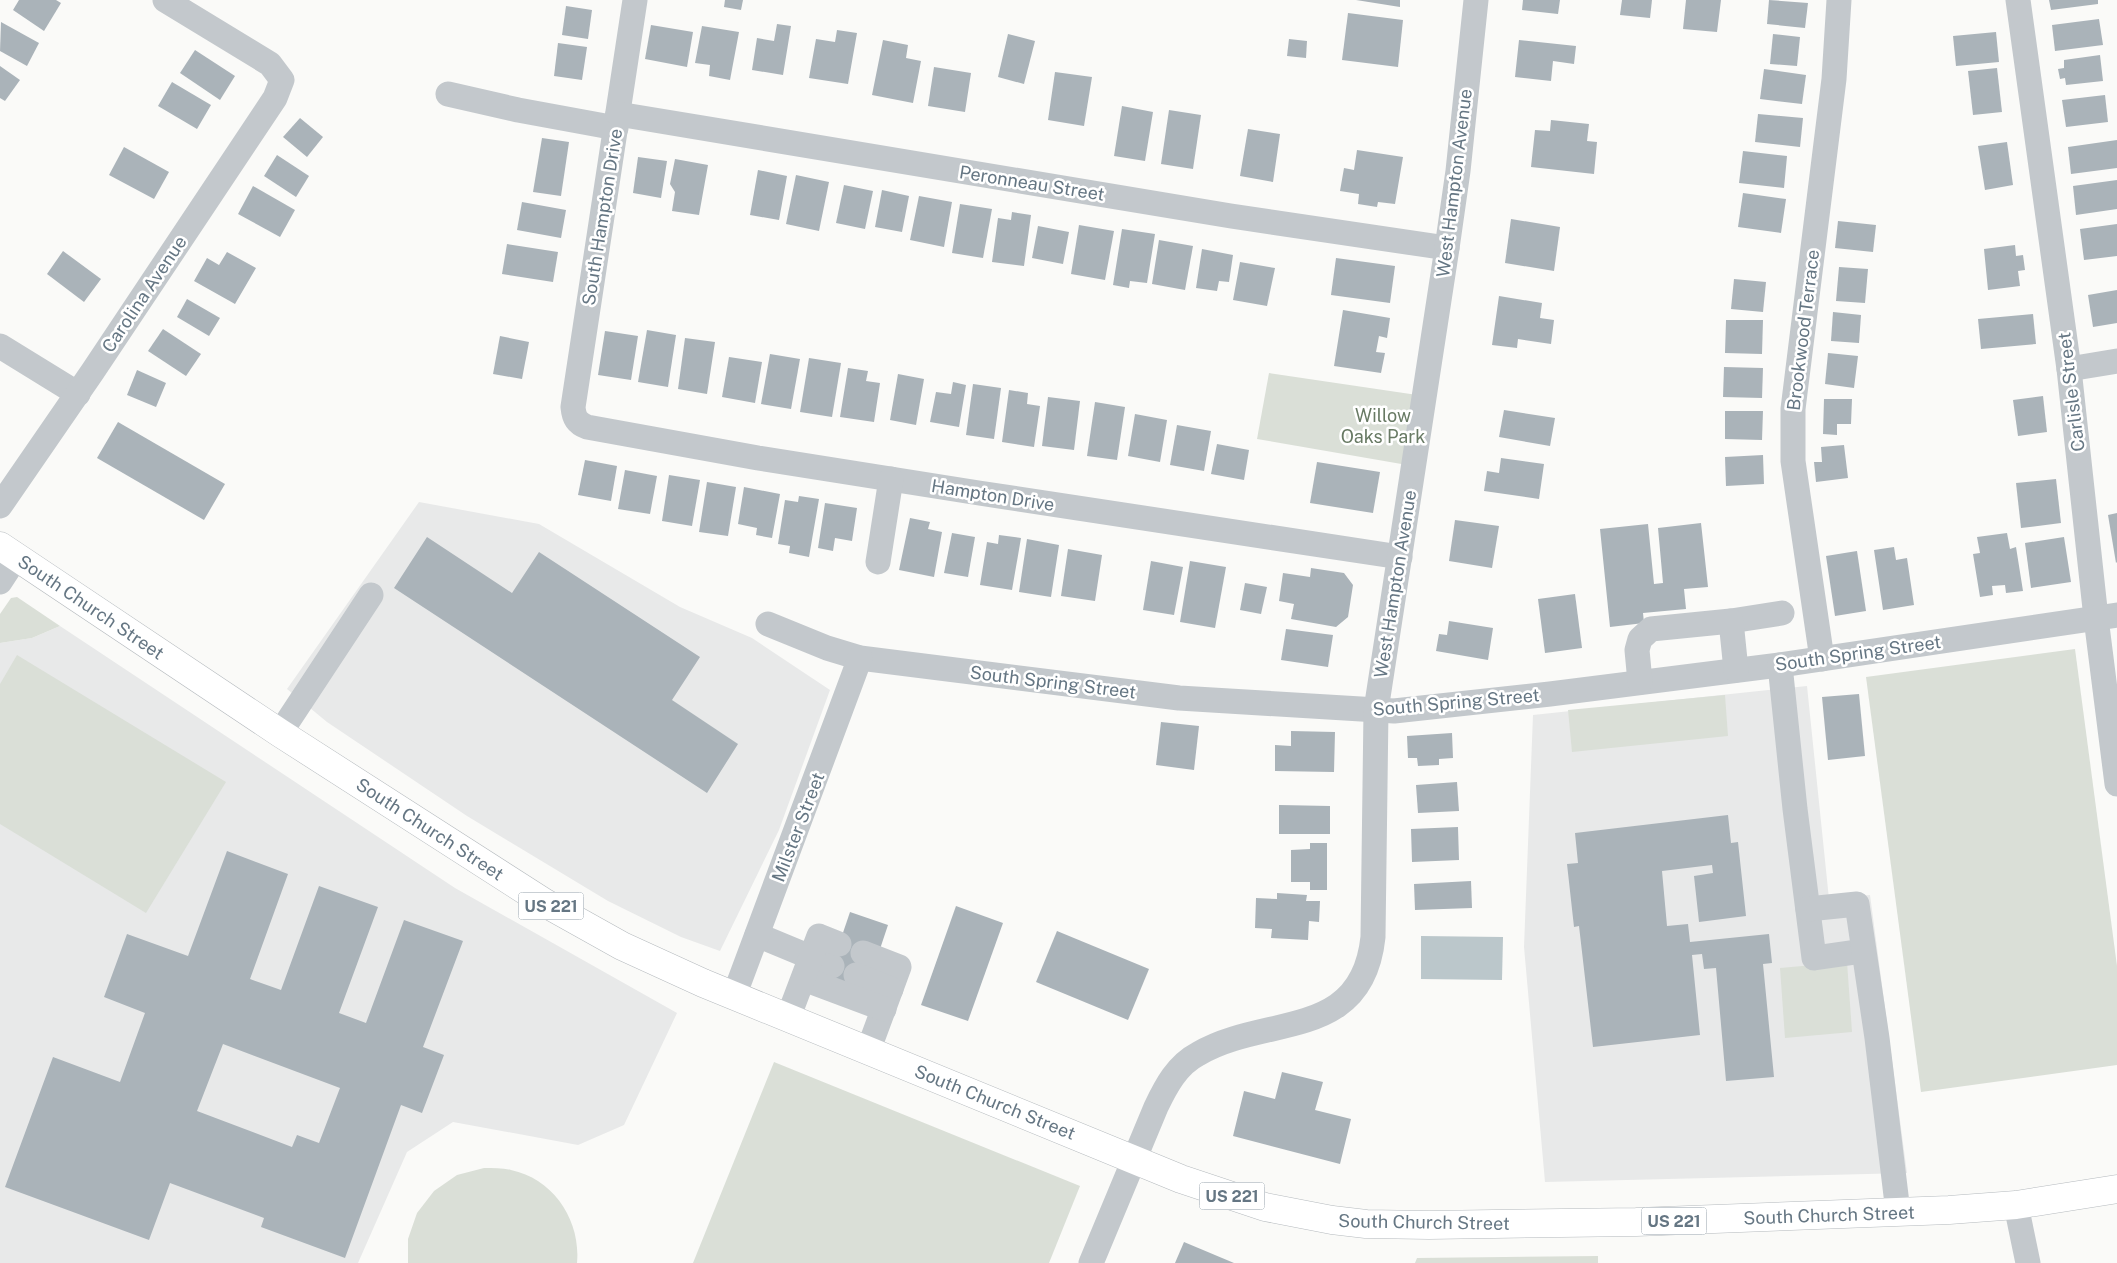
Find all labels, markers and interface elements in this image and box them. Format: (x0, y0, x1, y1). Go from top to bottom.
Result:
street label: West Hampton Avenue (1432, 88, 1476, 278)
street label: South Hampton Drive (578, 127, 626, 307)
street label: Peronneau Street (958, 161, 1106, 205)
street label: Carolina Avenue (97, 232, 191, 356)
street label: Brookwood Terrace (1783, 248, 1823, 412)
street label: Carlisle Street (2053, 331, 2089, 453)
park label: Willow Oaks Park (1341, 405, 1425, 447)
street label: Hampton Drive (930, 475, 1056, 515)
street label: West Hampton Avenue (1370, 489, 1420, 679)
street label: South Church Street (14, 550, 168, 664)
street label: South Spring Street (1774, 631, 1942, 675)
street label: South Spring Street (969, 661, 1137, 703)
street label: South Spring Street (1372, 684, 1540, 720)
street label: Milster Street (767, 769, 829, 885)
street label: South Church Street (352, 773, 508, 885)
road number: US 221 (518, 892, 584, 919)
street label: South Church Street (911, 1060, 1079, 1144)
road number: US 221 (1200, 1182, 1264, 1210)
street label: South Church Street (1743, 1202, 1915, 1228)
road number: US 221 (1642, 1208, 1706, 1234)
street label: South Church Street (1338, 1210, 1510, 1234)

